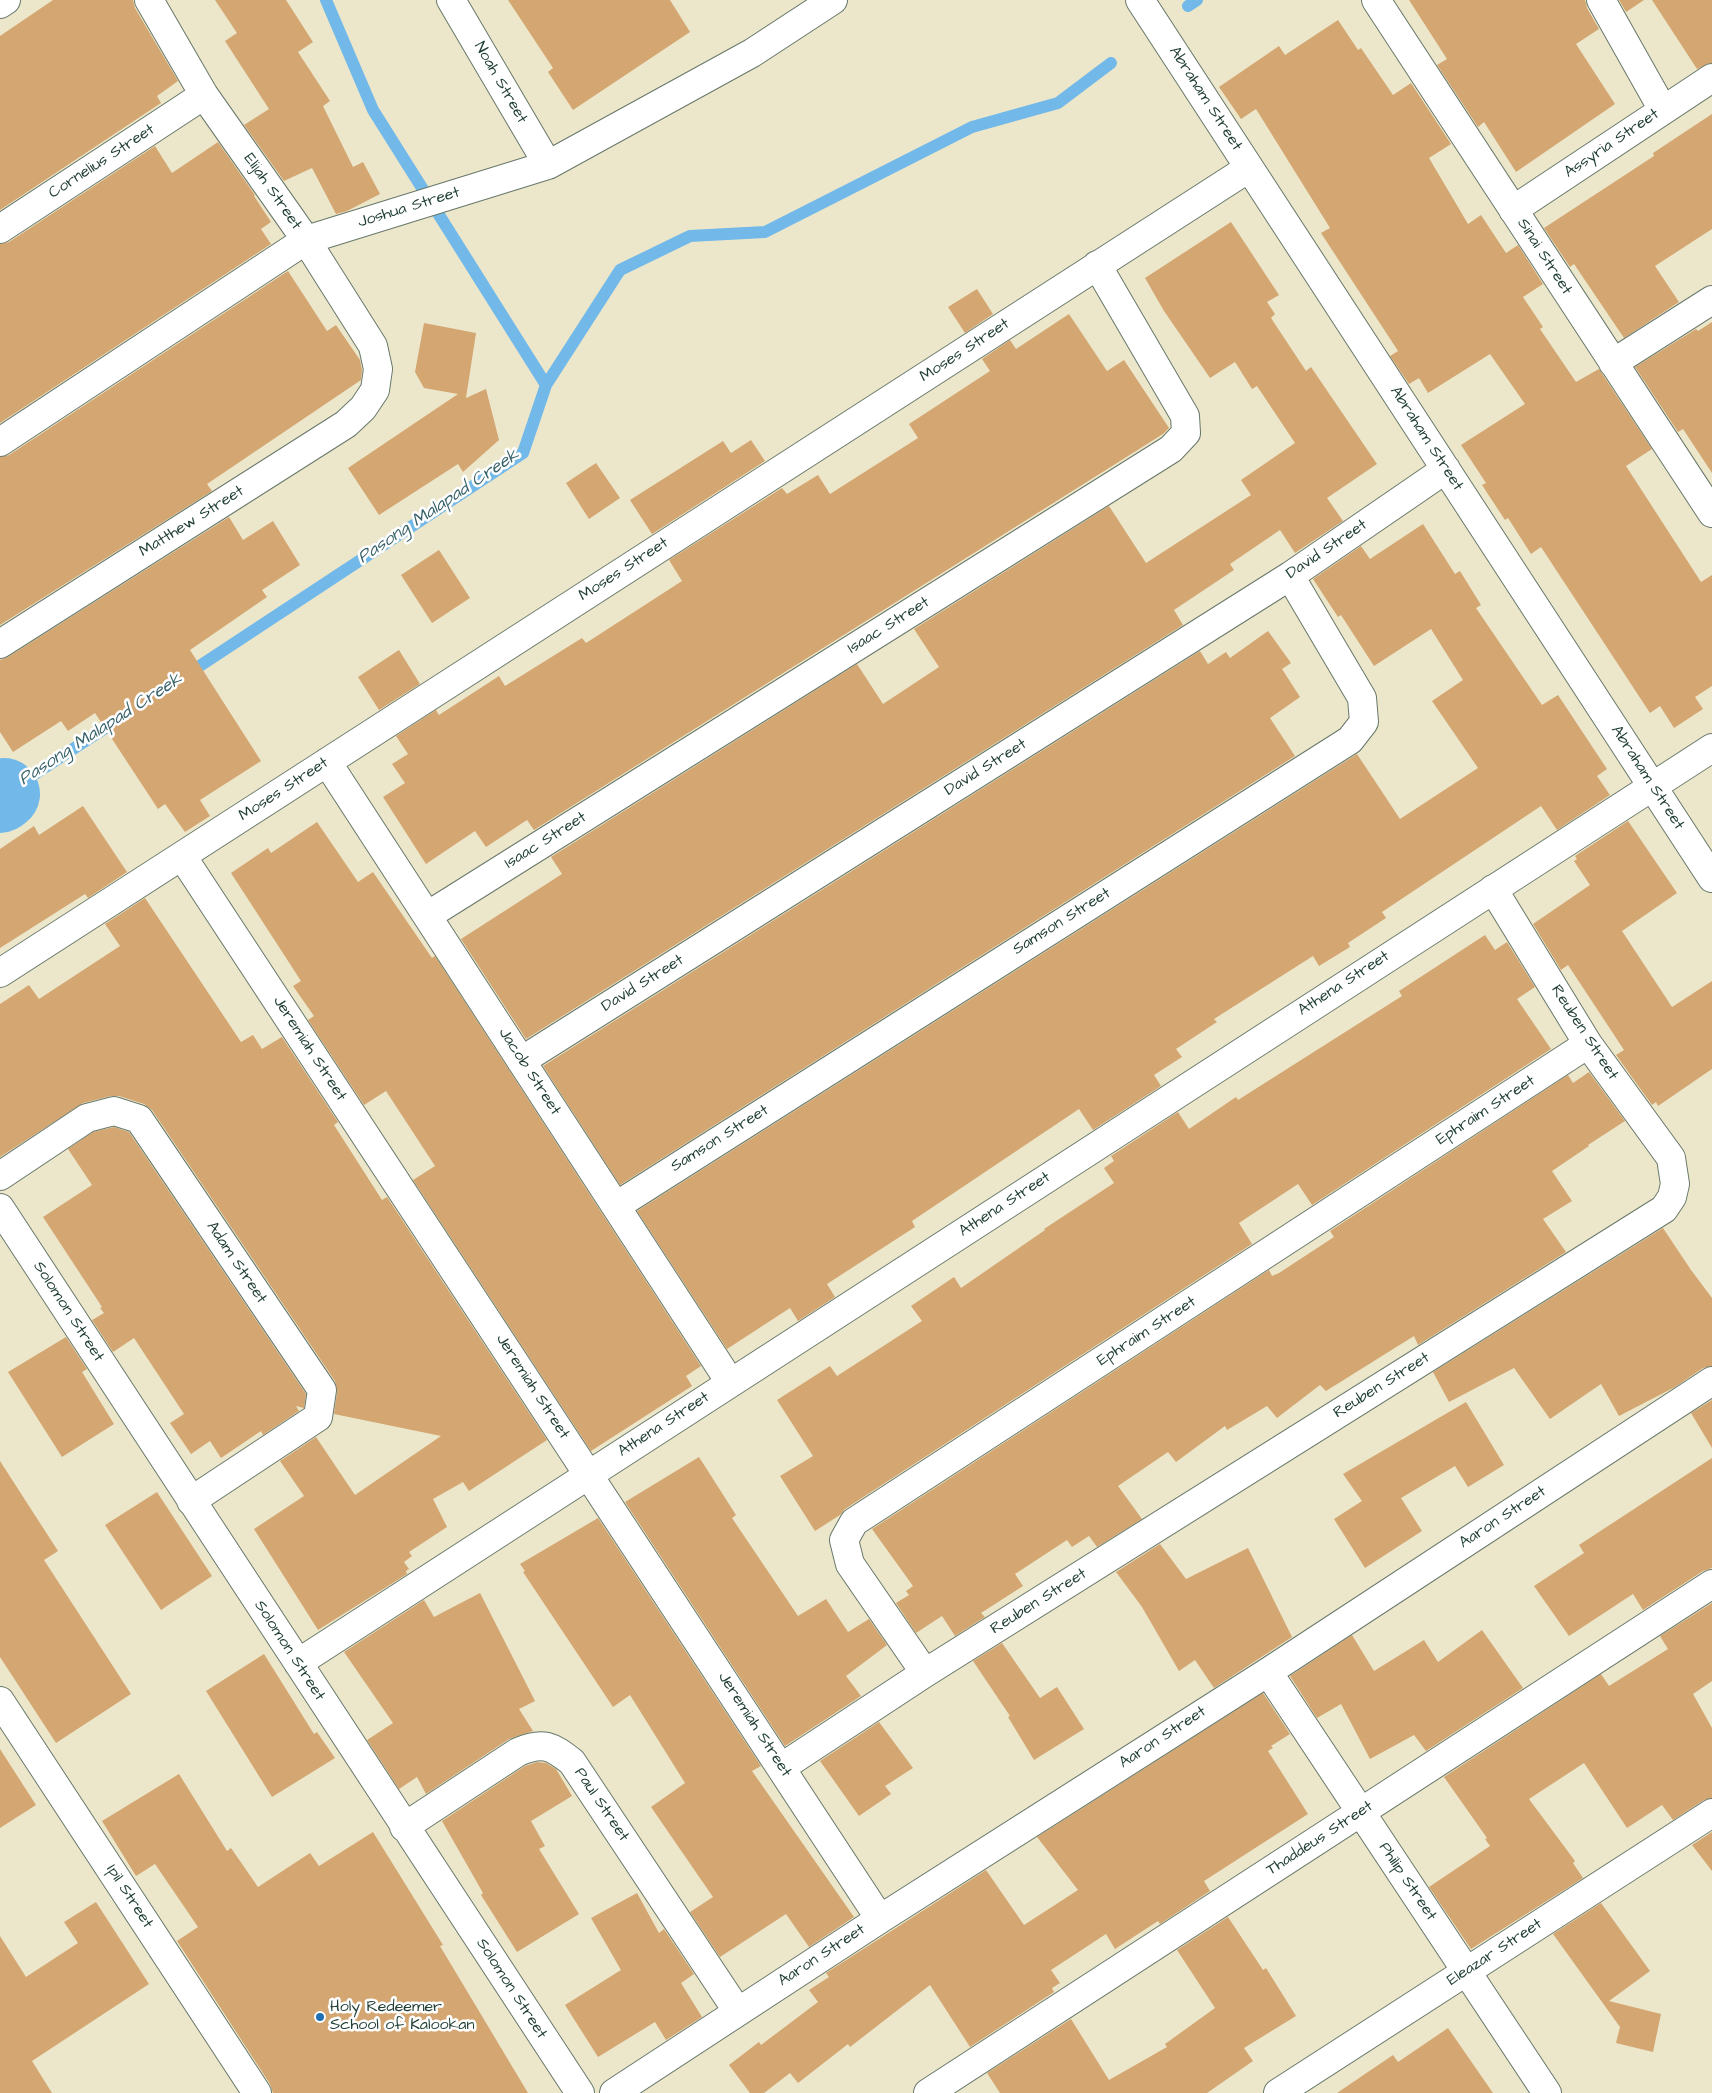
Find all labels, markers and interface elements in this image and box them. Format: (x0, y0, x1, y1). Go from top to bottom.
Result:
street label: Noah Street (469, 39, 531, 127)
street label: Abraham Street (1164, 43, 1246, 155)
street label: Assyria Street (1561, 105, 1663, 183)
street label: Cornelius Street (45, 121, 159, 203)
street label: Elijah Street (239, 150, 305, 234)
street label: Joshua Street (356, 183, 462, 233)
street label: Sinai Street (1512, 215, 1576, 299)
street label: Moses Street (917, 315, 1013, 387)
street label: Abraham Street (1385, 383, 1467, 495)
water label: Pasong Malapad Creek (354, 445, 524, 569)
street label: Matthew Street (136, 482, 248, 562)
street label: David Street (1283, 516, 1371, 584)
street label: Moses Street (576, 534, 672, 606)
street label: Isaac Street (845, 593, 933, 659)
water label: Pasong Malapad Creek (15, 669, 187, 791)
street label: Abraham Street (1606, 722, 1688, 834)
street label: David Street (941, 735, 1031, 801)
street label: Moses Street (236, 754, 332, 826)
street label: Isaac Street (502, 808, 590, 874)
street label: Samson Street (1010, 884, 1114, 960)
street label: Athena Street (1295, 947, 1393, 1021)
street label: David Street (598, 951, 688, 1017)
street label: Reuben Street (1546, 982, 1622, 1084)
street label: Jeremiah Street (268, 993, 350, 1105)
street label: Jacob Street (494, 1025, 564, 1119)
street label: Ephraim Street (1433, 1072, 1539, 1150)
street label: Samson Street (668, 1101, 772, 1177)
street label: Athena Street (956, 1168, 1054, 1242)
street label: Adam Street (202, 1218, 270, 1308)
street label: Solomon Street (28, 1258, 108, 1366)
street label: Ephraim Street (1094, 1293, 1200, 1371)
street label: Jeremiah Street (491, 1331, 573, 1443)
street label: Reuben Street (1330, 1349, 1434, 1423)
street label: Athena Street (615, 1388, 713, 1462)
street label: Aaron Street (1456, 1483, 1550, 1553)
street label: Reuben Street (987, 1565, 1091, 1639)
street label: Solomon Street (249, 1597, 329, 1705)
street label: Jeremiah Street (713, 1669, 795, 1781)
street label: Aaron Street (1116, 1703, 1210, 1773)
street label: Paul Street (569, 1765, 633, 1845)
street label: Thaddeus Street (1263, 1797, 1377, 1881)
street label: Philip Street (1374, 1839, 1440, 1925)
street label: Ipil Street (101, 1862, 157, 1932)
street label: Eleazar Street (1444, 1915, 1546, 1991)
street label: Aaron Street (775, 1921, 869, 1991)
street label: Solomon Street (471, 1935, 551, 2043)
place label: Holy Redeemer School of Kalookan (330, 1998, 474, 2036)
marker: Holy Redeemer School of Kalookan (314, 2011, 326, 2023)

